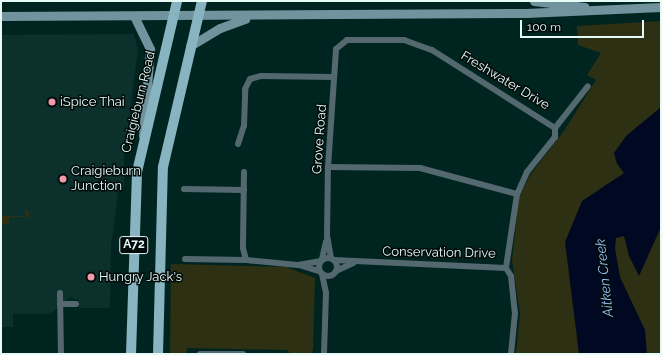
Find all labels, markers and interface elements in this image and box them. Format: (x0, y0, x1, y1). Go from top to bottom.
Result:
scale bar (522, 12, 646, 38)
text: 100 m (527, 20, 561, 34)
street label: Freshwater Drive (458, 48, 552, 114)
street label: Craigieburn Road (119, 50, 159, 154)
place label: iSpice Thai (60, 94, 125, 110)
marker: iSpice Thai (47, 97, 57, 107)
street label: Grove Road (310, 104, 330, 174)
place label: Craigieburn Junction (71, 164, 141, 195)
marker: Craigieburn Junction (58, 174, 68, 184)
road number: A72 (119, 235, 149, 255)
water label: Aitken Creek (592, 238, 616, 318)
street label: Conservation Drive (382, 244, 496, 262)
place label: Hungry Jack's (99, 269, 183, 285)
marker: Hungry Jack's (86, 272, 96, 282)

